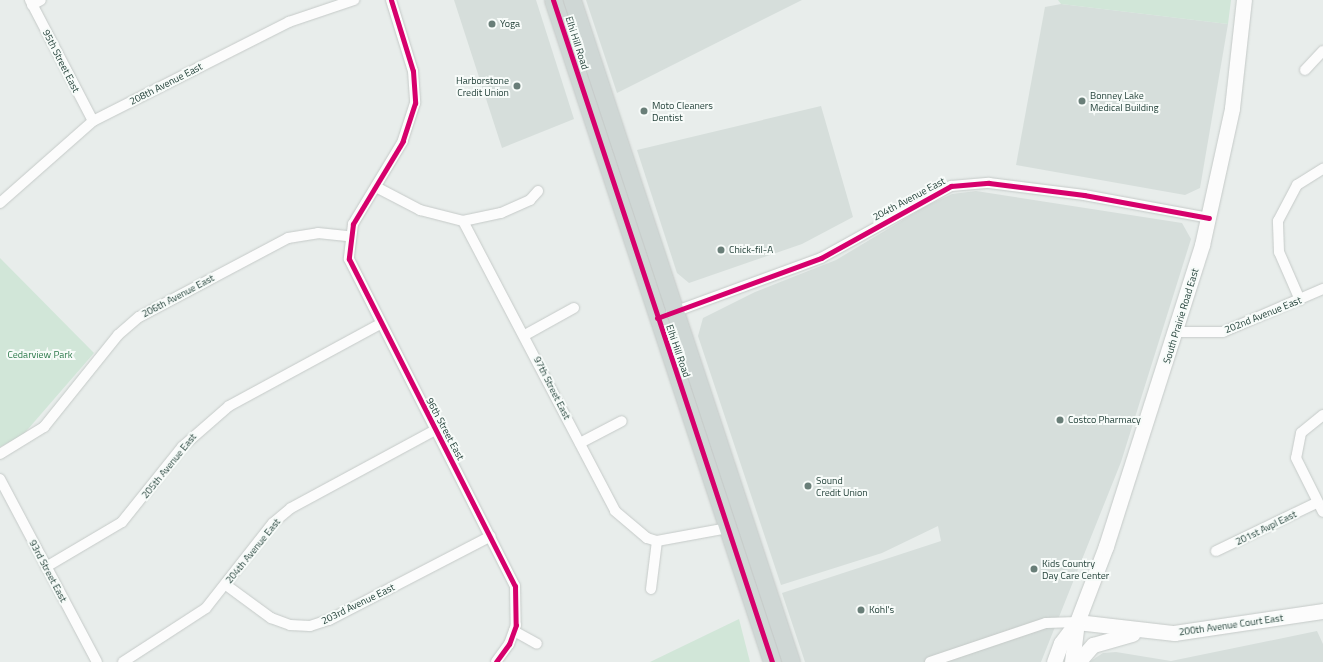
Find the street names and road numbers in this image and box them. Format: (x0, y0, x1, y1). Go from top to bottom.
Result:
street label: Elhi Hill Road (563, 15, 591, 71)
street label: 95th Street East (40, 28, 82, 94)
street label: 208th Avenue East (128, 60, 204, 108)
street label: 204th Avenue East (871, 175, 947, 223)
street label: South Prairie Road East (1161, 267, 1201, 365)
street label: 206th Avenue East (140, 272, 216, 320)
street label: 202nd Avenue East (1223, 294, 1303, 336)
street label: Elhi Hill Road (663, 323, 693, 379)
street label: 97th Street East (531, 355, 573, 421)
street label: 96th Street East (424, 396, 466, 462)
street label: 205th Avenue East (139, 431, 199, 501)
street label: 201st Avpl East (1234, 508, 1298, 548)
street label: 204th Avenue East (223, 516, 283, 586)
street label: 93rd Street East (27, 538, 69, 604)
street label: 203rd Avenue East (320, 581, 396, 627)
street label: 200th Avenue Court East (1178, 612, 1284, 638)

